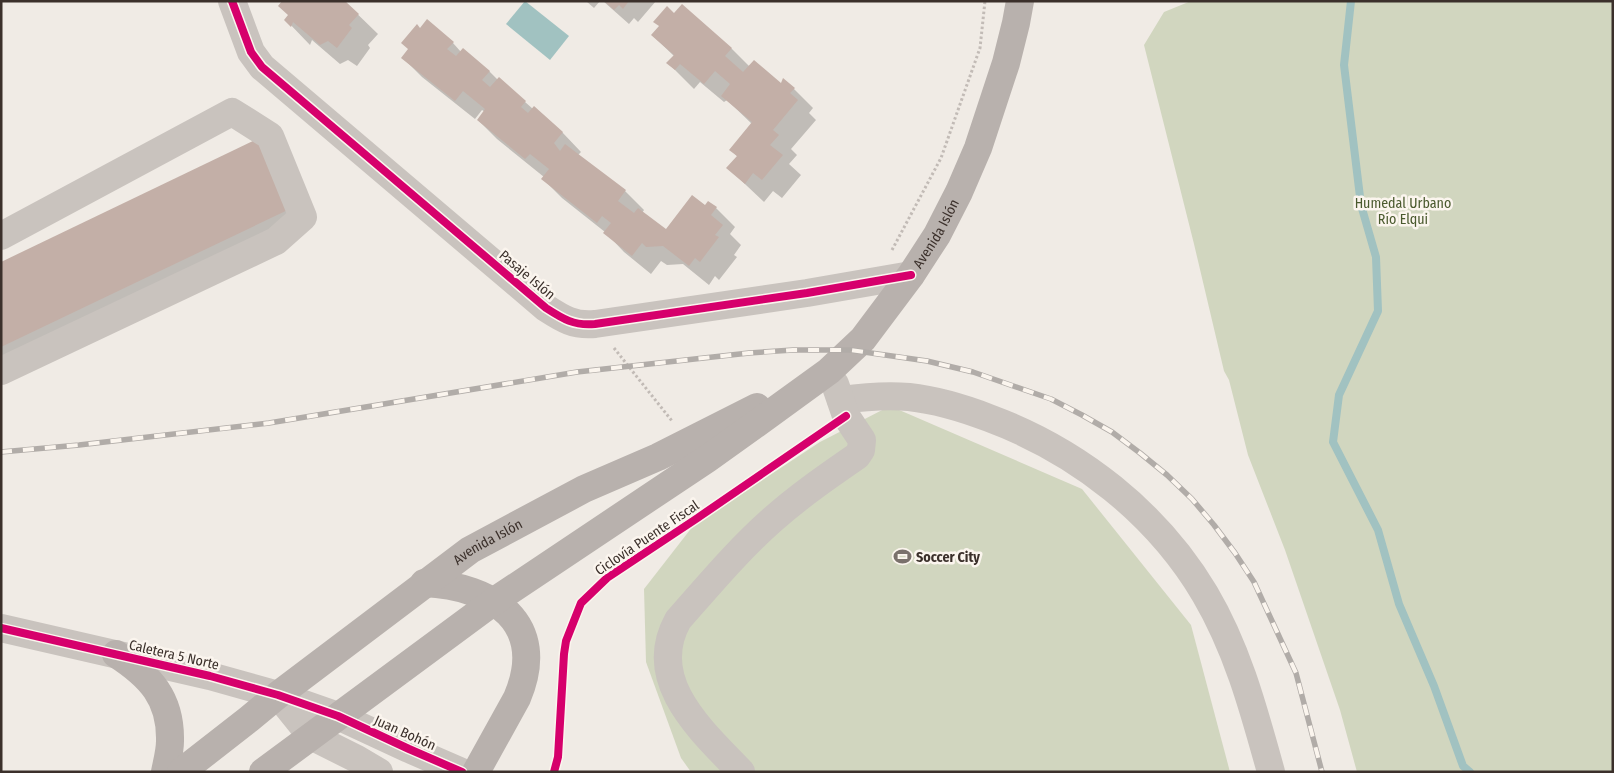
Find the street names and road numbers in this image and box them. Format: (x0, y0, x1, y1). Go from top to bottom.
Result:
street label: Avenida Islón (909, 196, 962, 271)
street label: Pasaje Islón (496, 247, 558, 303)
street label: Ciclovía Puente Fiscal (592, 497, 703, 579)
street label: Avenida Islón (450, 515, 525, 568)
street label: Caletera 5 Norte (127, 636, 221, 674)
street label: Juan Bohón (371, 712, 439, 754)

